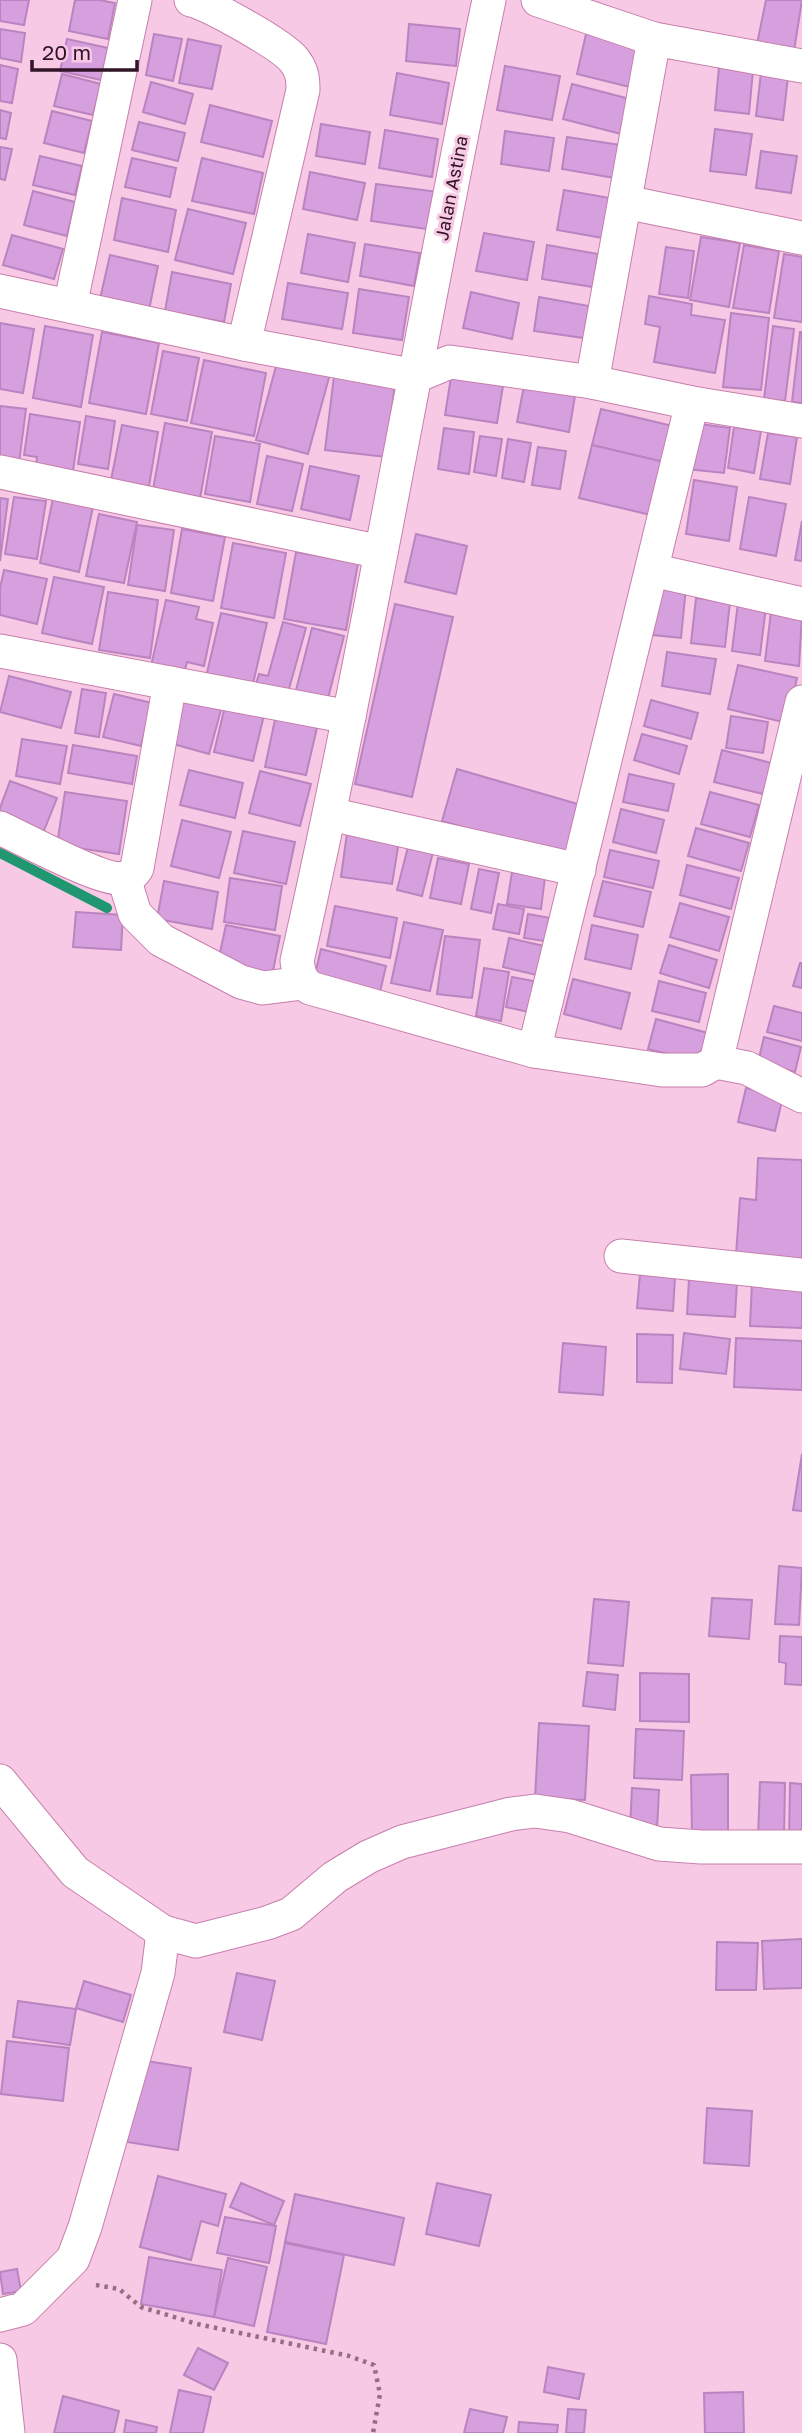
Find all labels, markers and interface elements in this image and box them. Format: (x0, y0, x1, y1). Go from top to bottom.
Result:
scale bar (32, 28, 136, 72)
text: 20 m (42, 39, 91, 65)
street label: Jalan Astina (430, 134, 472, 242)

